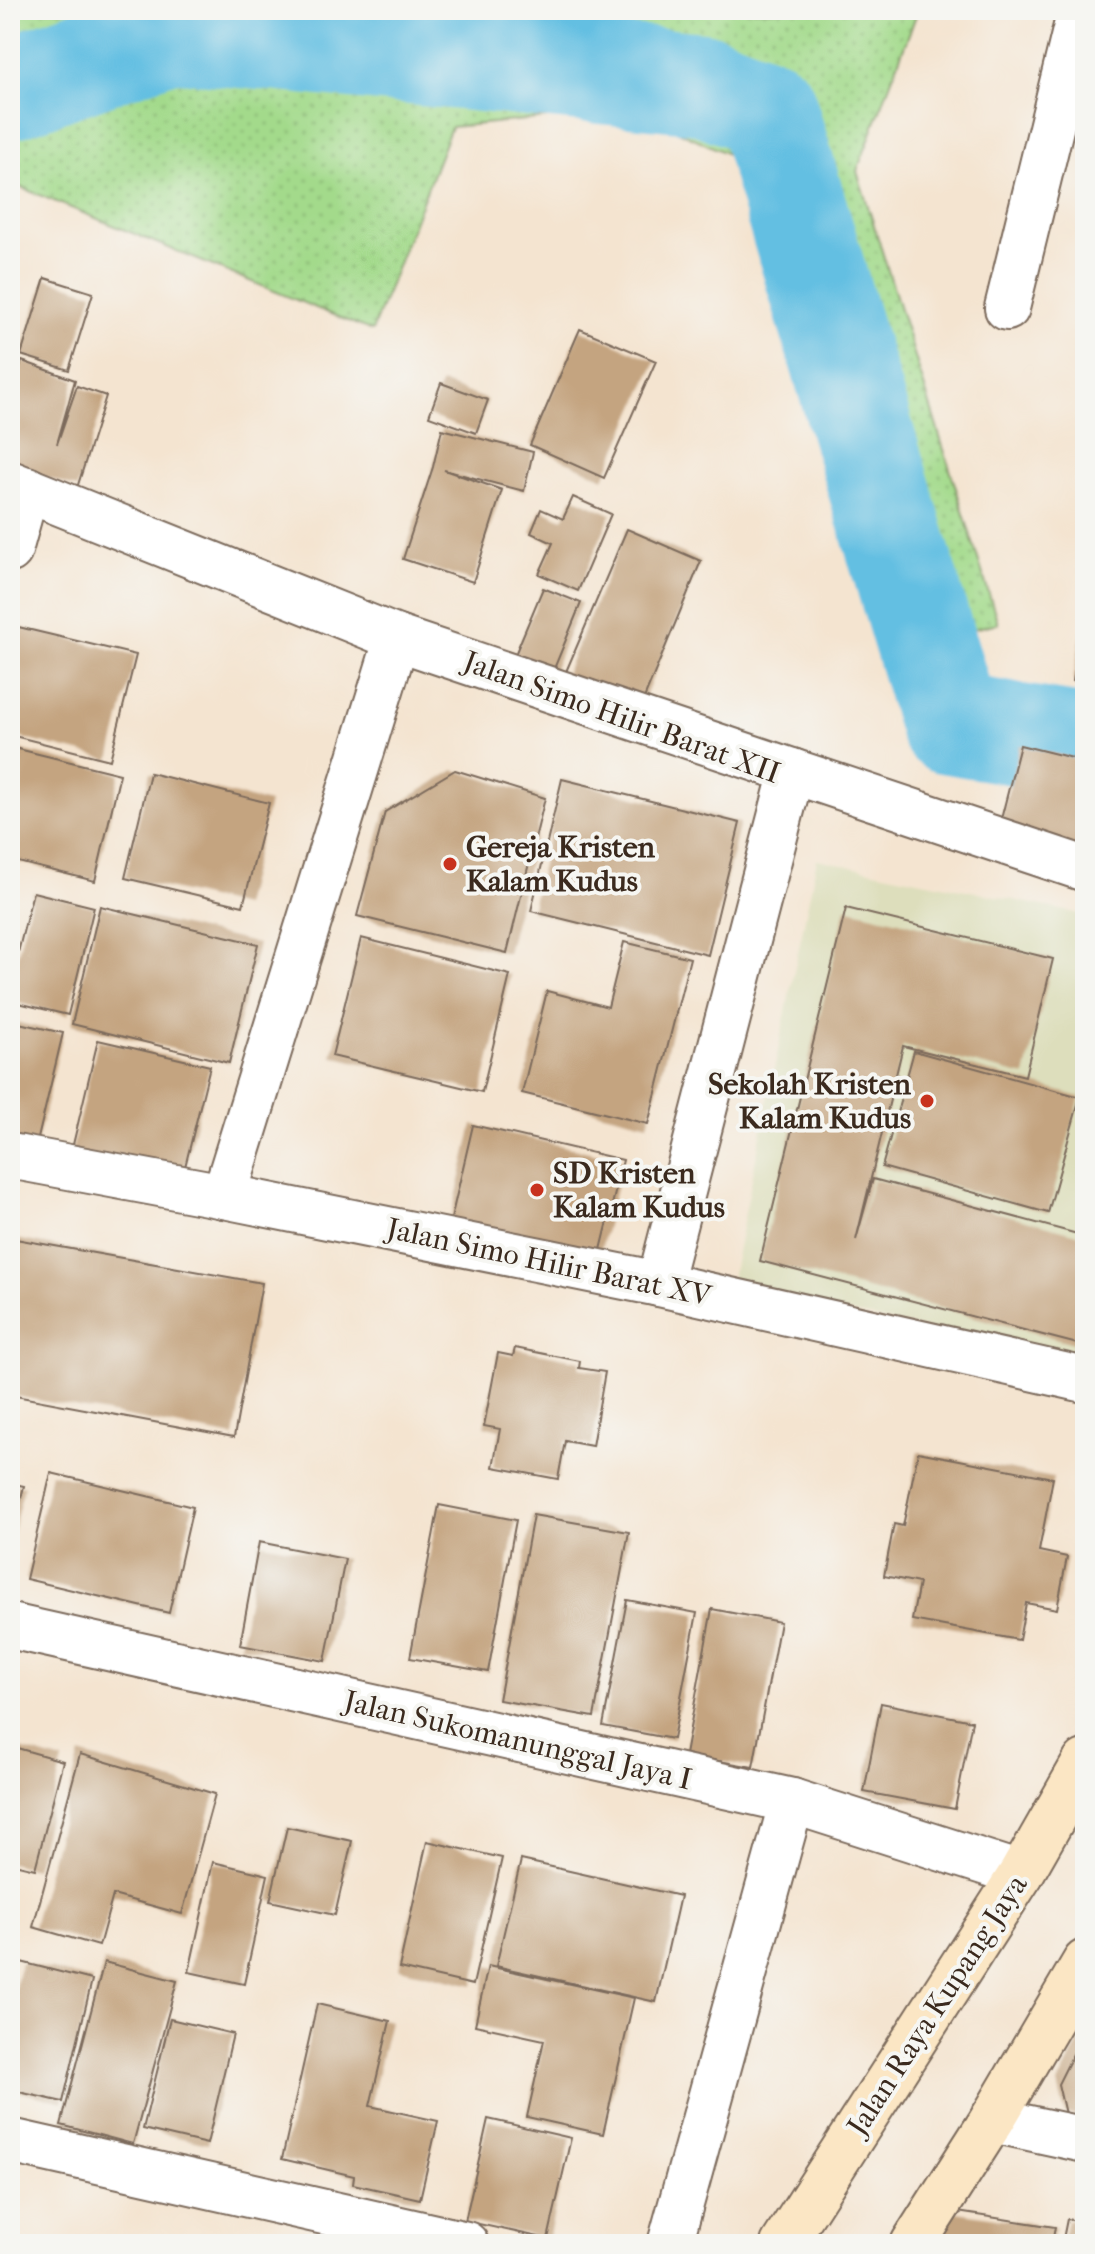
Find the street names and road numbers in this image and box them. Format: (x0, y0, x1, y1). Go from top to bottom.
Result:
street label: Jalan Simo Hilir Barat XII (457, 643, 785, 791)
street label: Jalan Simo Hilir Barat XV (382, 1211, 715, 1314)
street label: Jalan Sukomanunggal Jaya I (339, 1683, 695, 1798)
street label: Jalan Raya Kupang Jaya (839, 1867, 1035, 2144)

